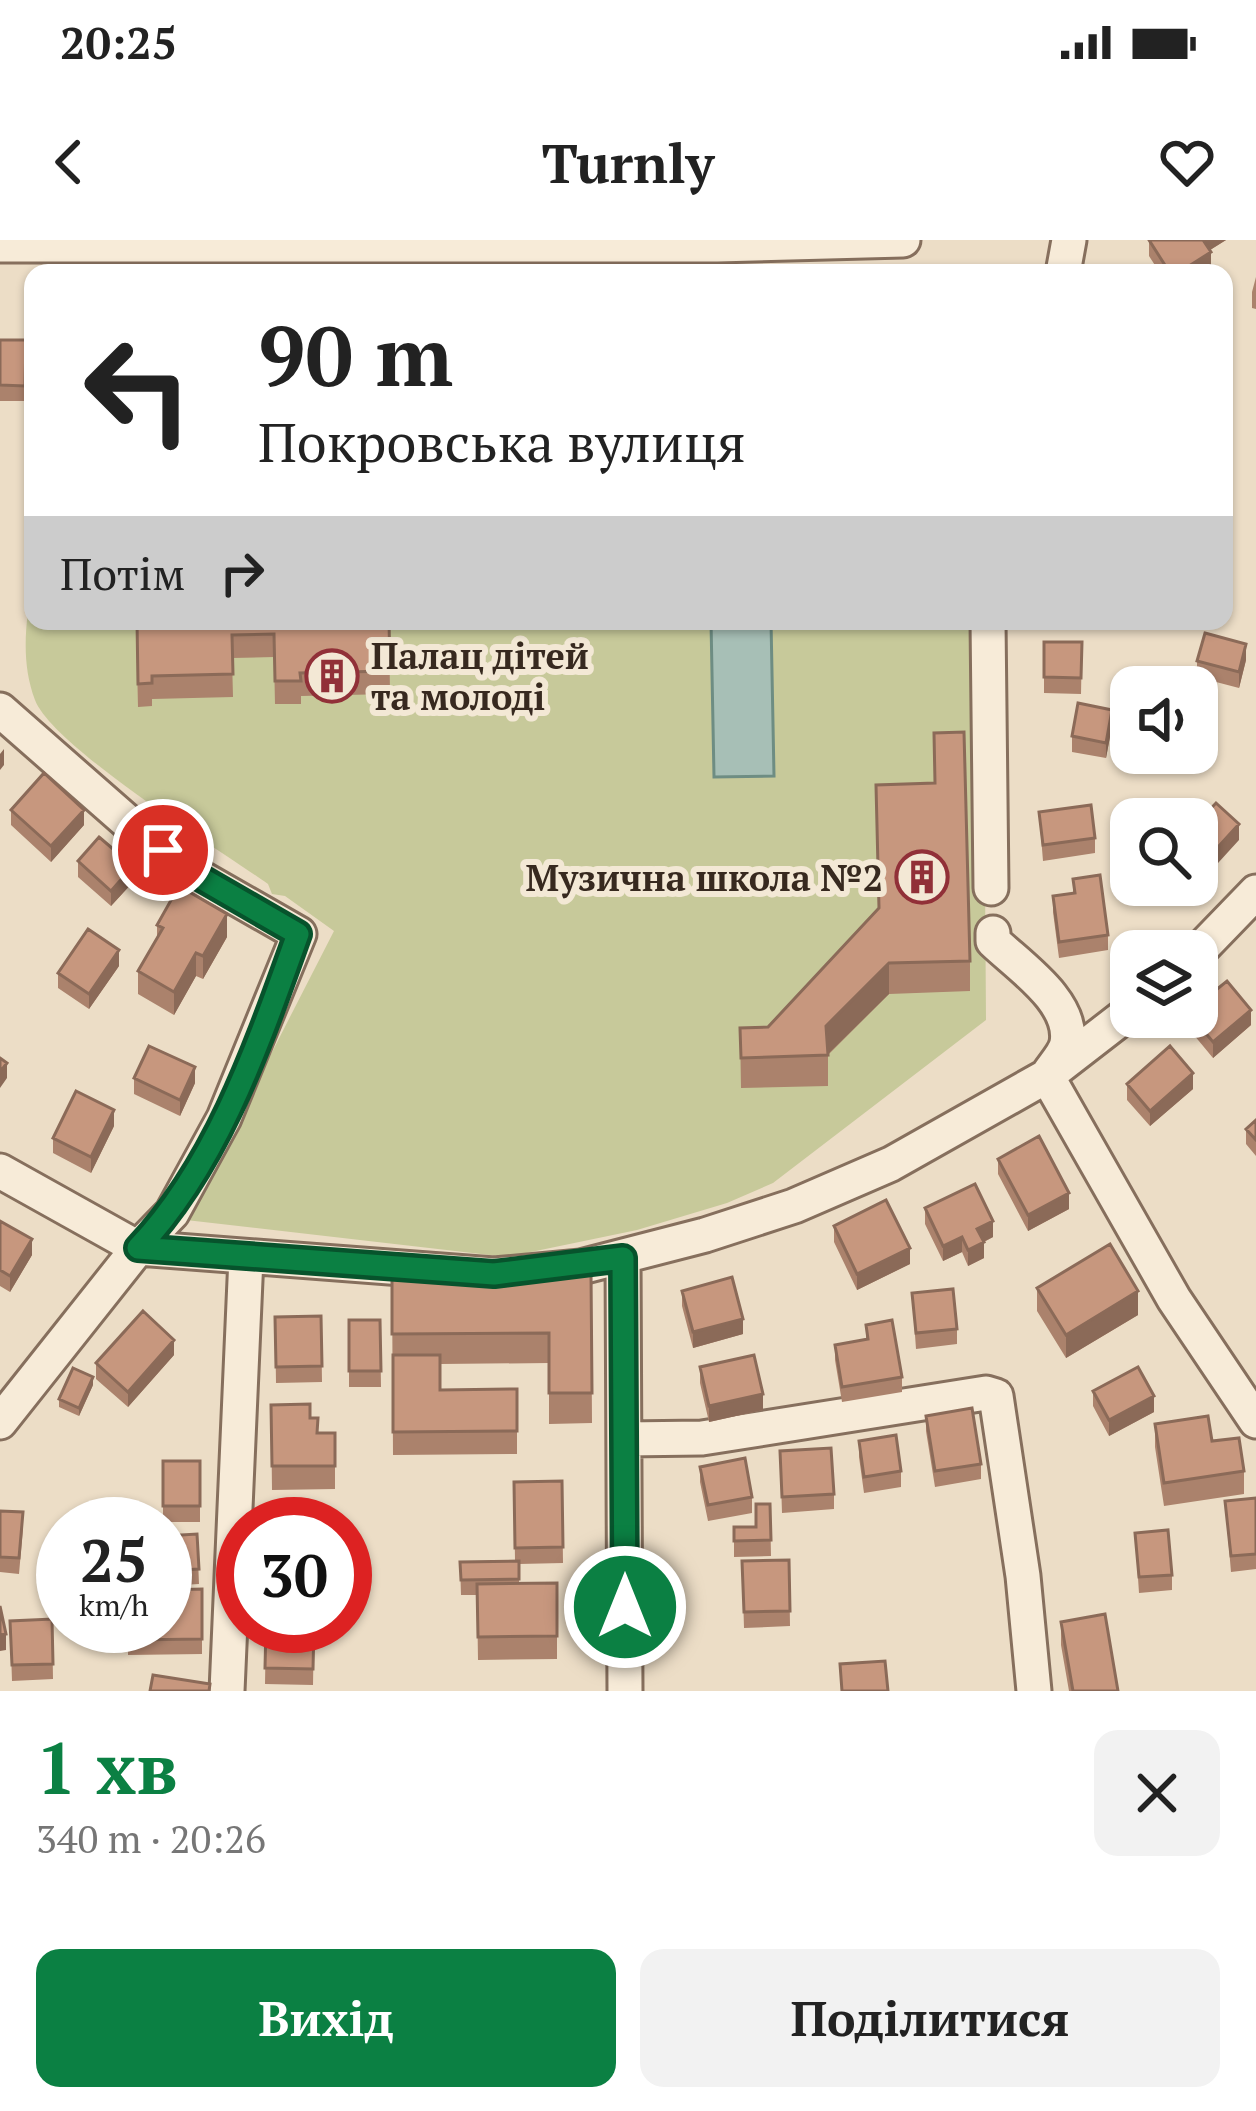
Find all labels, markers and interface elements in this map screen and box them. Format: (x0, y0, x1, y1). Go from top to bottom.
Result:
text: 20:25 (60, 12, 177, 72)
text: Turnly (542, 127, 714, 198)
icon: back (36, 129, 102, 195)
icon: heart (1154, 129, 1220, 195)
text: 90 m (258, 299, 453, 410)
icon: left (60, 312, 216, 468)
text: Покровська вулиця (258, 406, 746, 477)
icon: right (209, 540, 275, 606)
text: Потім (60, 543, 185, 603)
place label: Палац дітей та молоді (371, 632, 589, 720)
building icon: Палац дітей та молоді (304, 648, 360, 704)
map controls (1110, 666, 1218, 1038)
button: sound (1110, 666, 1218, 774)
button: search (1110, 798, 1218, 906)
pin (112, 799, 214, 901)
icon: arrive (130, 817, 196, 883)
building icon: Музична школа №2 (894, 849, 950, 905)
place label: Музична школа №2 (526, 854, 883, 901)
button: layers (1110, 930, 1218, 1038)
speed limit sign: 30 (216, 1497, 372, 1653)
text: 25 (80, 1520, 148, 1599)
position arrow (562, 1544, 688, 1670)
text: km/h (79, 1585, 149, 1625)
text: 1 хв (36, 1719, 178, 1815)
button: close (1094, 1730, 1220, 1856)
text: 340 m · 20:26 (36, 1812, 266, 1864)
button: Вихід (36, 1949, 616, 2087)
button: Поділитися (640, 1949, 1220, 2087)

